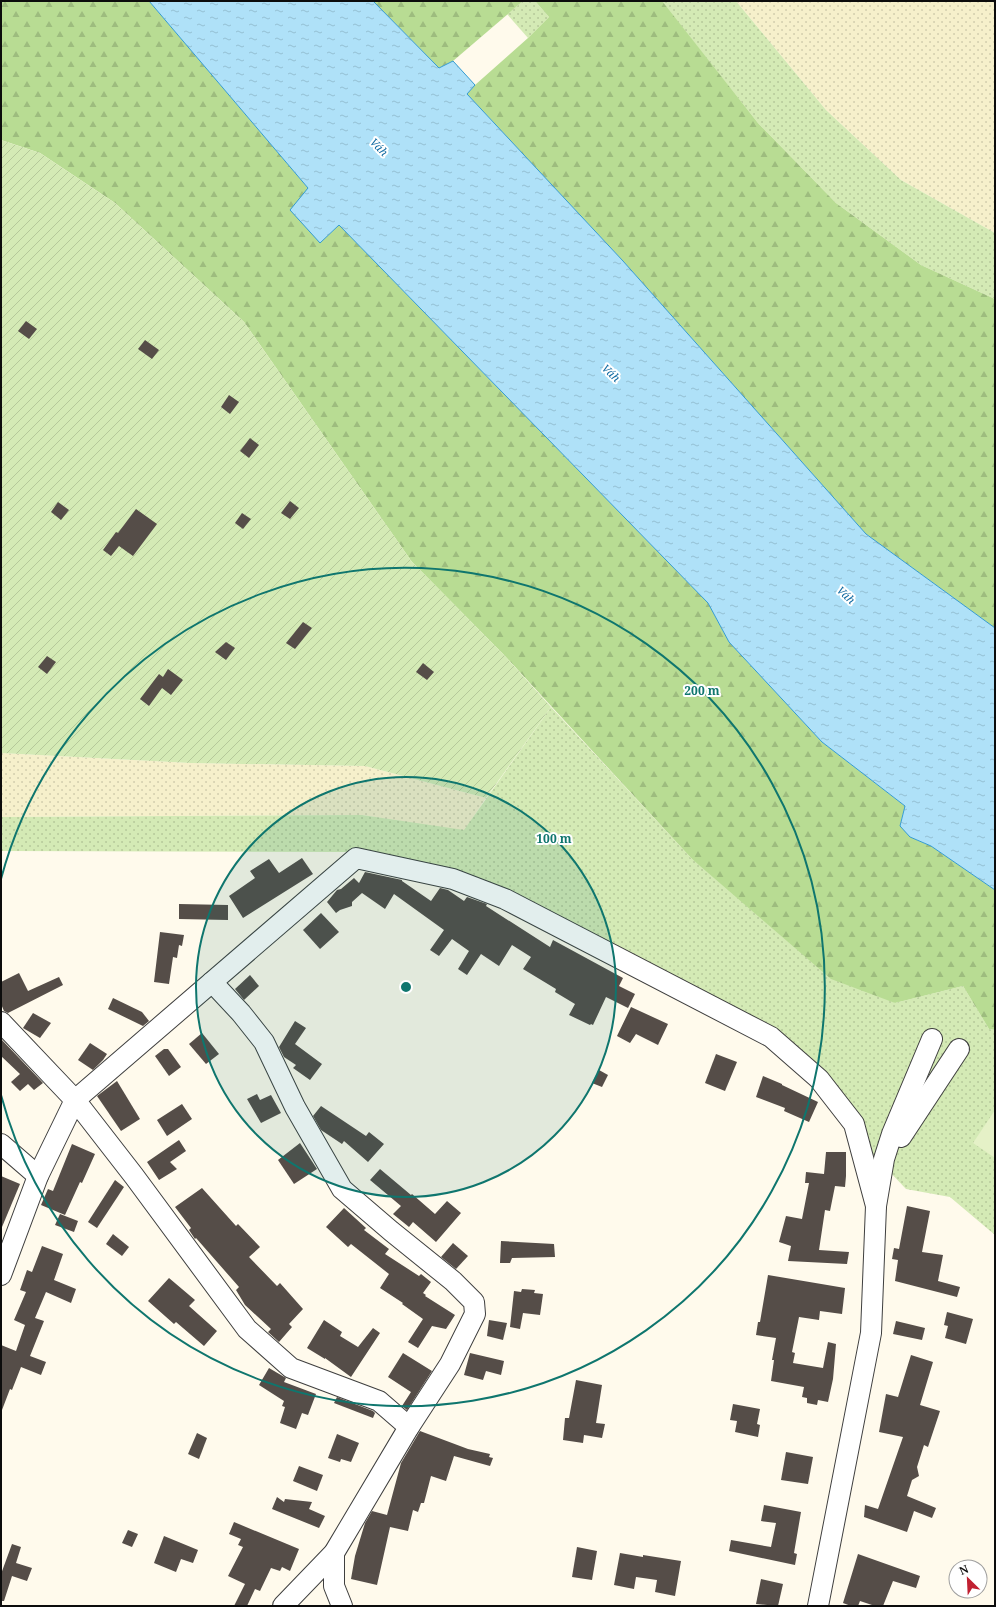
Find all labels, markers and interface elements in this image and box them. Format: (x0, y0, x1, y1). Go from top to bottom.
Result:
water label: Váh (367, 134, 392, 159)
water label: Váh (599, 360, 624, 385)
water label: Váh (834, 582, 859, 607)
text: 200 m (684, 682, 720, 699)
text: 100 m (536, 830, 572, 847)
centre of rings (399, 980, 413, 994)
north arrow (948, 1559, 988, 1599)
text: N (957, 1561, 971, 1578)

